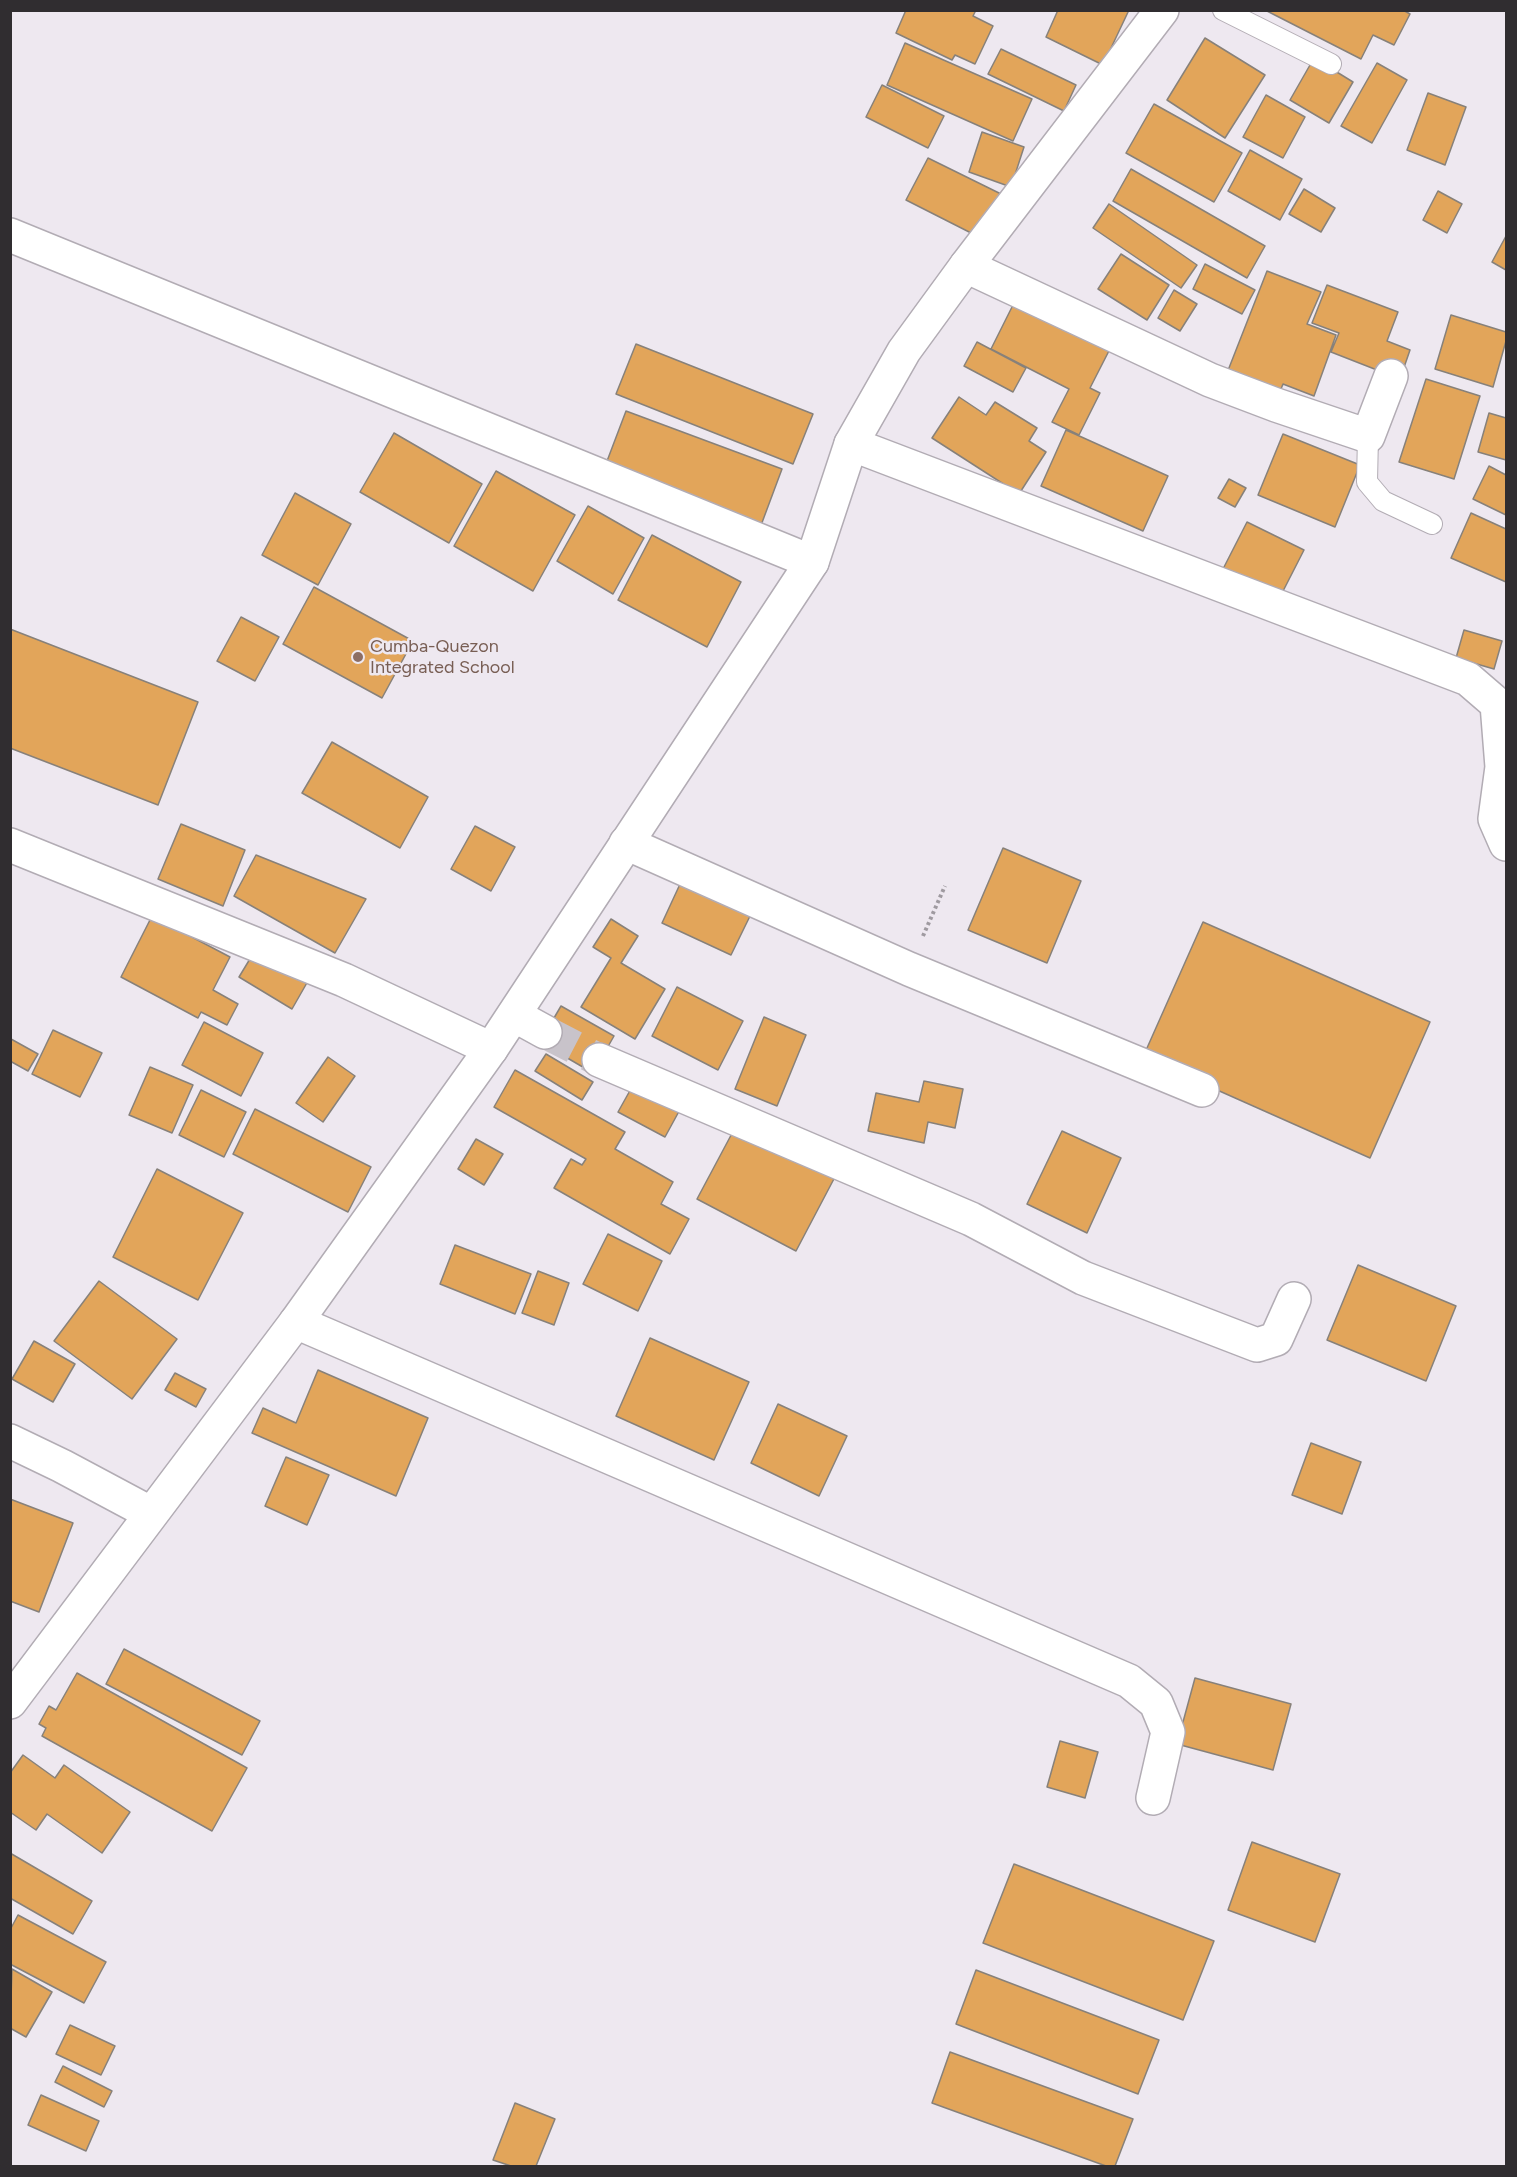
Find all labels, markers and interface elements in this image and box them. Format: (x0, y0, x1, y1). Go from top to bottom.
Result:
place label: Cumba-Quezon Integrated School (370, 636, 515, 678)
marker: Cumba-Quezon Integrated School (351, 650, 365, 664)

